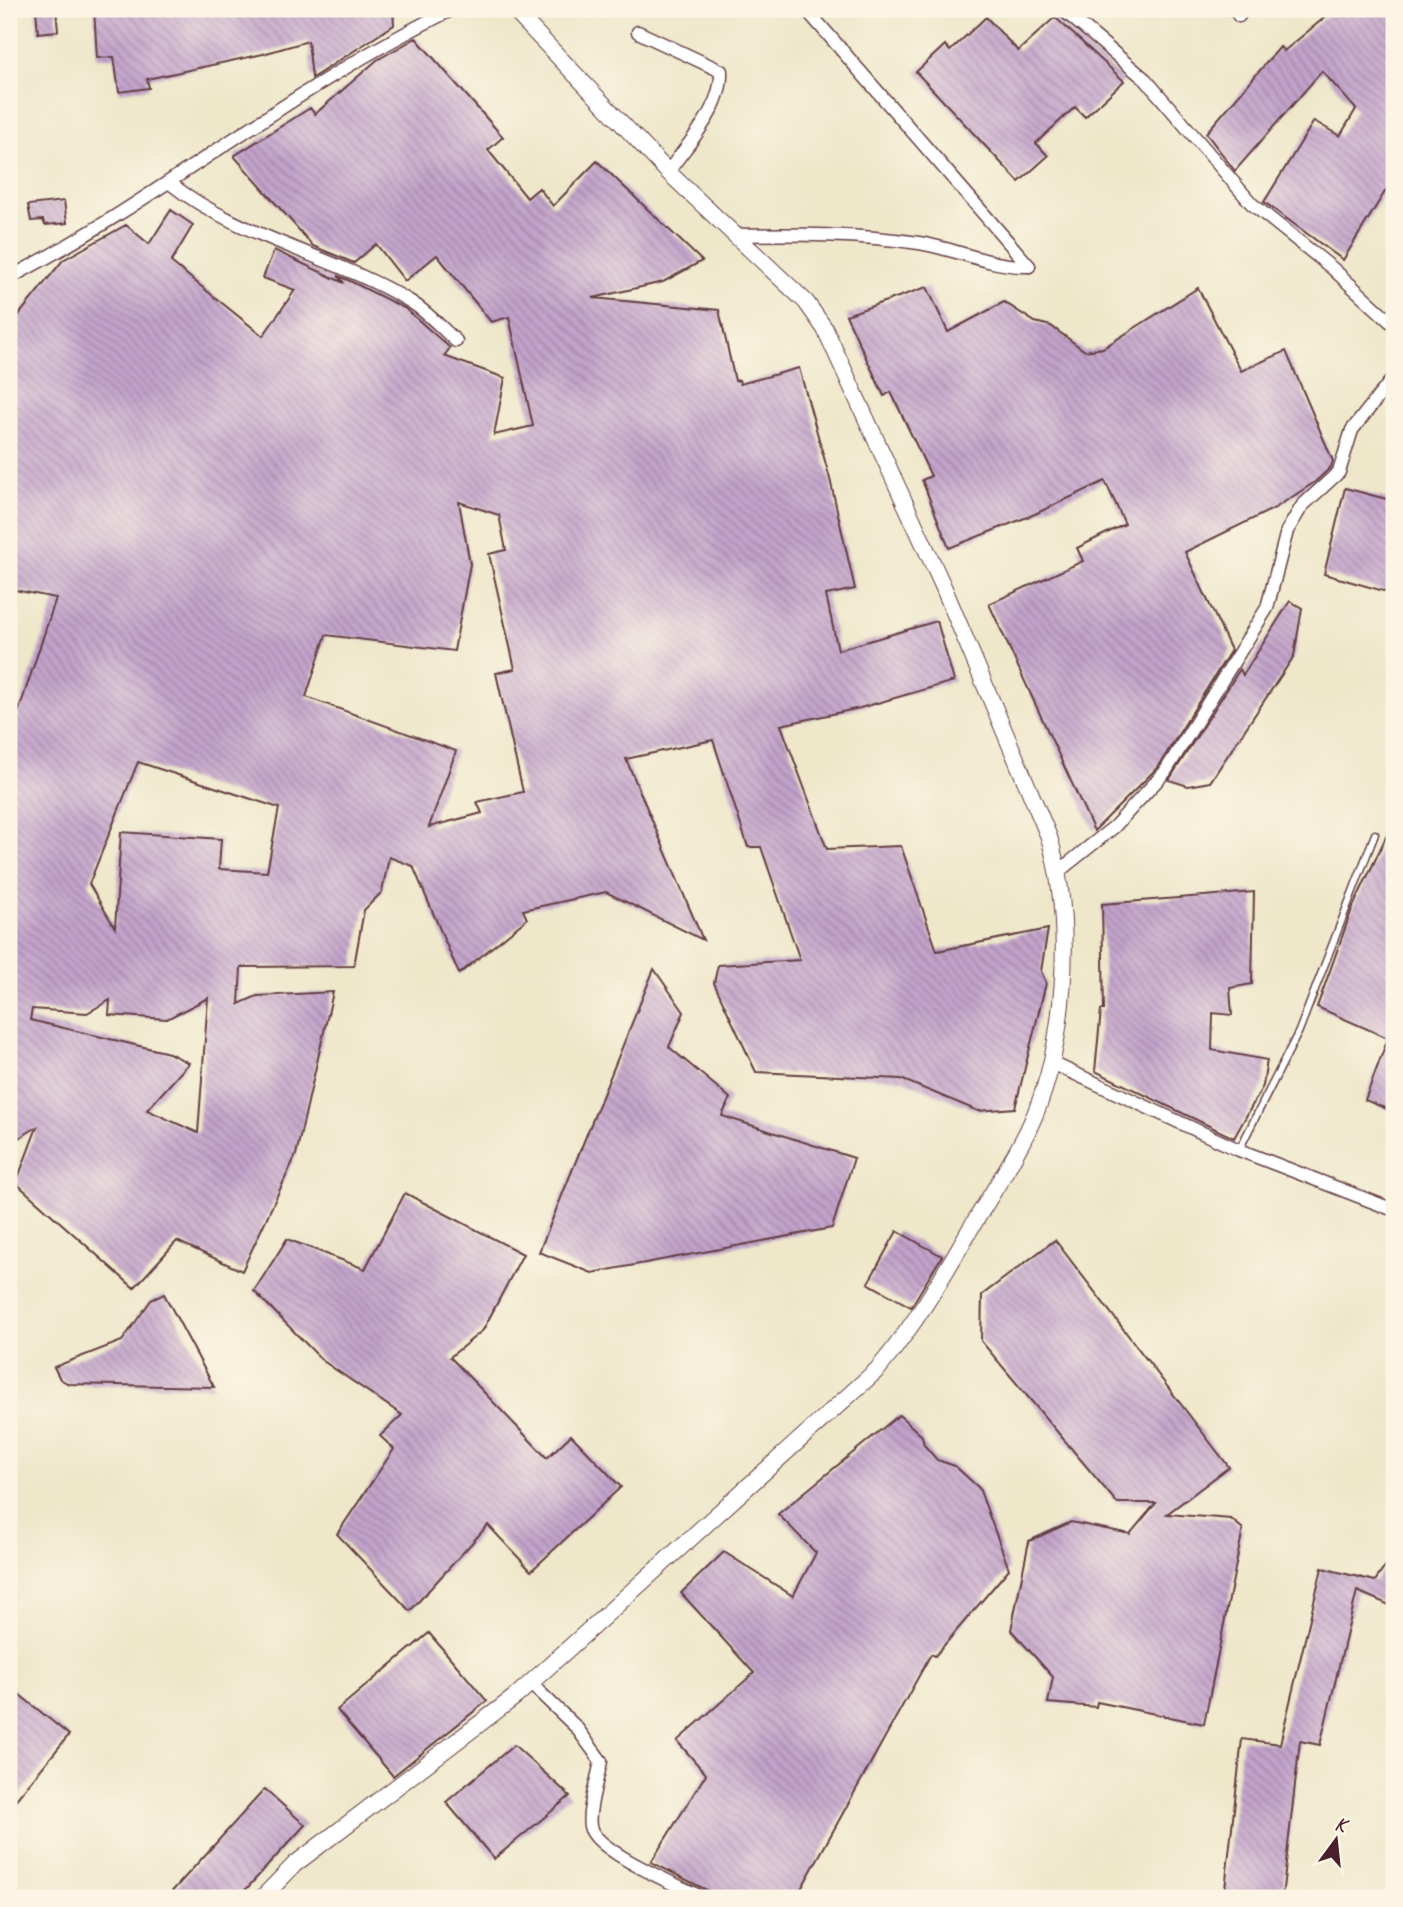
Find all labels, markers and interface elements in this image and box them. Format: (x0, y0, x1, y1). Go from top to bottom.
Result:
north arrow (1302, 1806, 1372, 1876)
text: K (1332, 1812, 1352, 1839)

